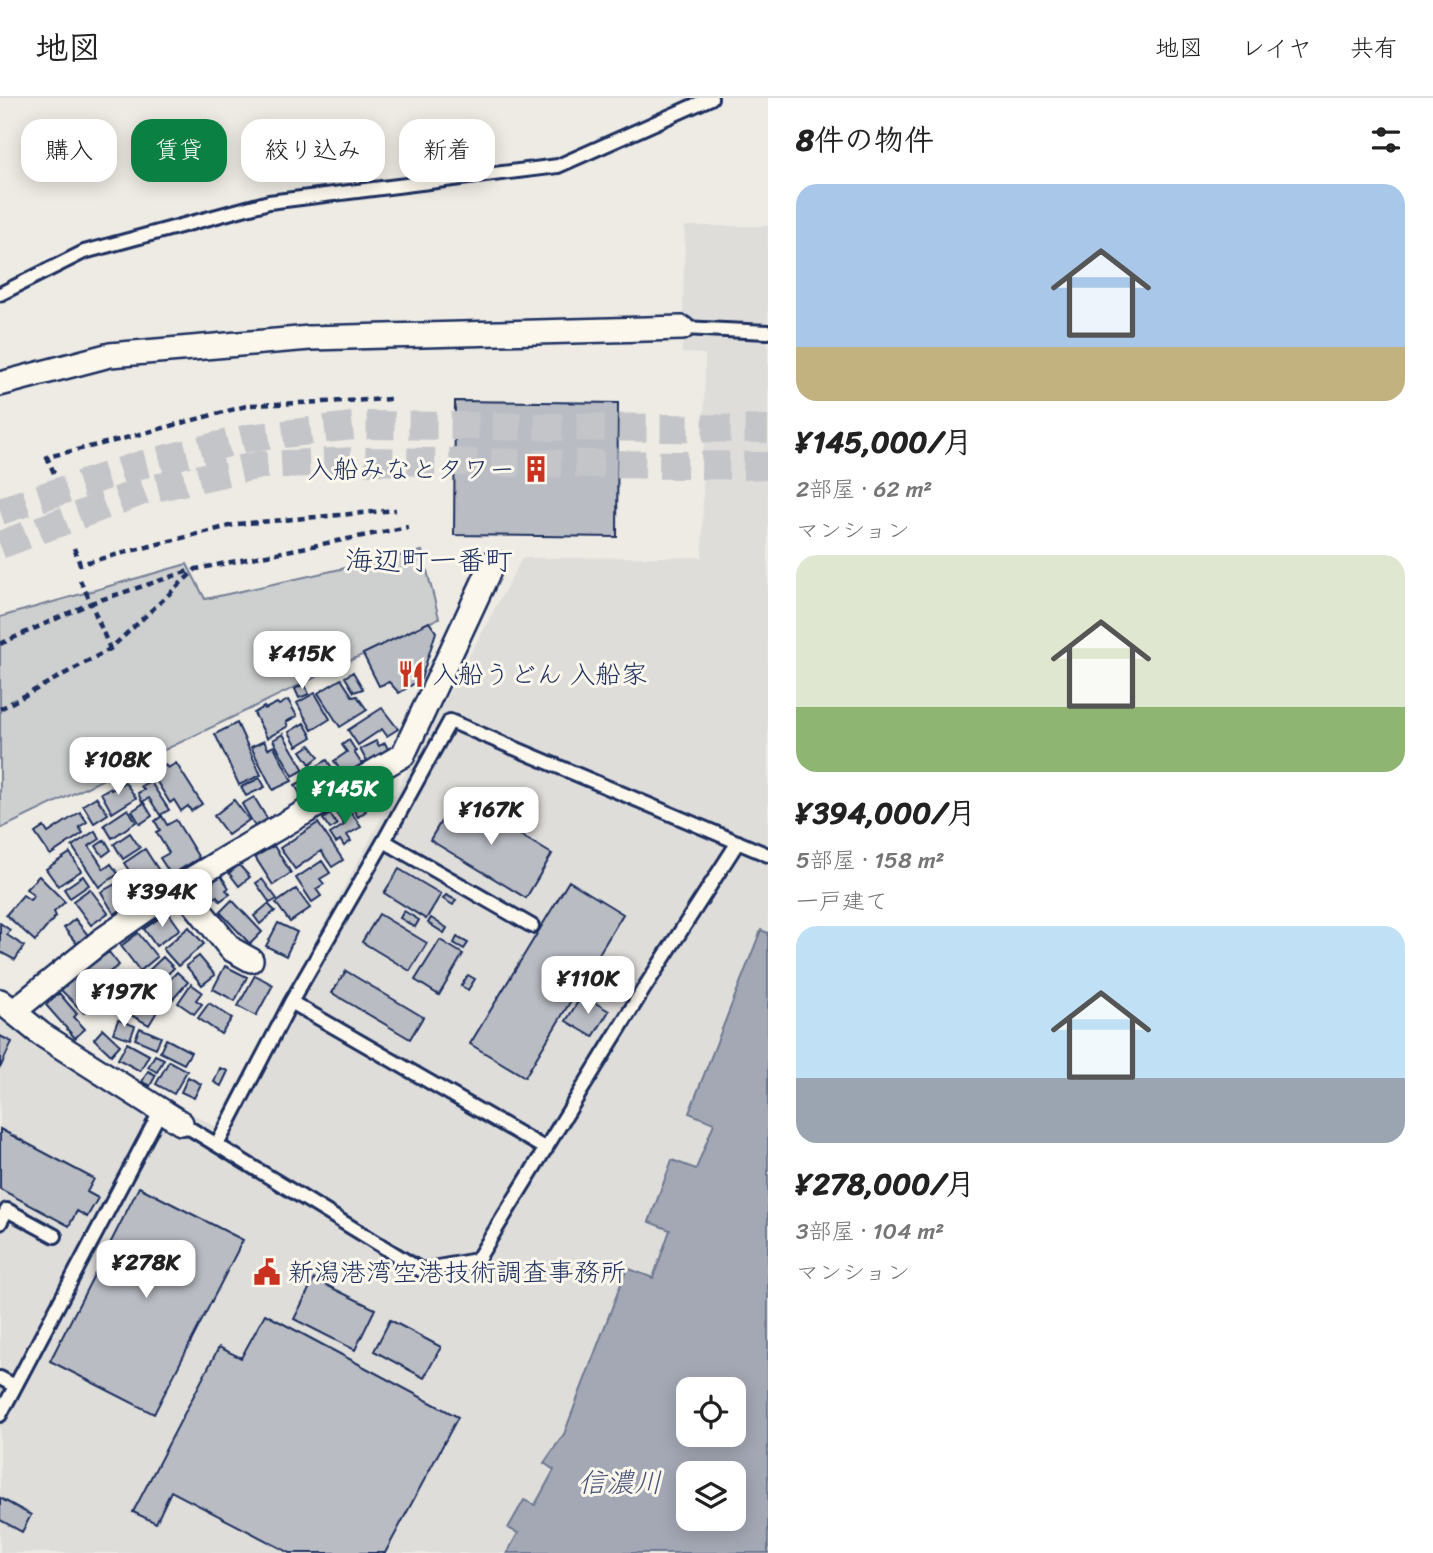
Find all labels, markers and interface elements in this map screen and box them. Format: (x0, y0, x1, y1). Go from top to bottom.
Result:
text: 地図 (35, 19, 101, 77)
text: 地図 (1155, 27, 1203, 69)
text: レイヤ (1241, 27, 1312, 69)
text: 共有 (1350, 27, 1398, 69)
text: 8件の物件 (796, 113, 934, 167)
chip: 購入 (21, 119, 117, 182)
chip: 賃貸 (131, 119, 227, 182)
chip: 絞り込み (241, 119, 385, 182)
chip: 新着 (399, 119, 495, 182)
icon: filters (1367, 121, 1405, 159)
icon: home (1038, 230, 1164, 356)
text: ¥145,000/月 (796, 415, 972, 469)
place label: 入船みなとタワー (307, 446, 515, 492)
building icon: 入船みなとタワー (521, 454, 551, 484)
text: 2部屋 · 62 m² (796, 469, 932, 510)
text: マンション (796, 510, 910, 551)
district label: 海辺町一番町 (345, 536, 513, 585)
icon: home (1038, 601, 1164, 727)
pin: ¥415K (253, 632, 351, 691)
text: ¥415K (269, 633, 335, 674)
place label: 入船うどん 入船家 (432, 651, 647, 697)
restaurant icon: 入船うどん 入船家 (396, 659, 426, 689)
pin: ¥108K (69, 738, 167, 797)
text: ¥108K (85, 739, 151, 780)
pin: ¥145K (296, 766, 394, 826)
text: ¥145K (312, 768, 378, 809)
text: ¥394,000/月 (796, 786, 976, 840)
pin: ¥167K (442, 788, 540, 847)
text: ¥167K (460, 789, 522, 830)
text: 5部屋 · 158 m² (796, 840, 945, 881)
pin: ¥394K (113, 870, 211, 929)
text: ¥394K (128, 871, 196, 912)
text: 一戸建て (796, 881, 888, 922)
pin: ¥110K (539, 956, 637, 1016)
text: ¥110K (557, 958, 619, 999)
pin: ¥197K (75, 970, 173, 1029)
text: ¥197K (92, 971, 156, 1012)
icon: home (1038, 972, 1164, 1098)
text: ¥278,000/月 (796, 1157, 975, 1211)
text: 3部屋 · 104 m² (796, 1211, 944, 1252)
pin: ¥278K (97, 1240, 195, 1300)
text: ¥278K (112, 1242, 180, 1283)
place label: 新潟港湾空港技術調査事務所 (288, 1249, 626, 1295)
text: マンション (796, 1252, 910, 1293)
public building icon: 新潟港湾空港技術調査事務所 (252, 1257, 282, 1287)
map controls (676, 1377, 746, 1531)
button: locate (676, 1377, 746, 1447)
water label: 信濃川 (578, 1458, 662, 1507)
button: layers (676, 1461, 746, 1531)

